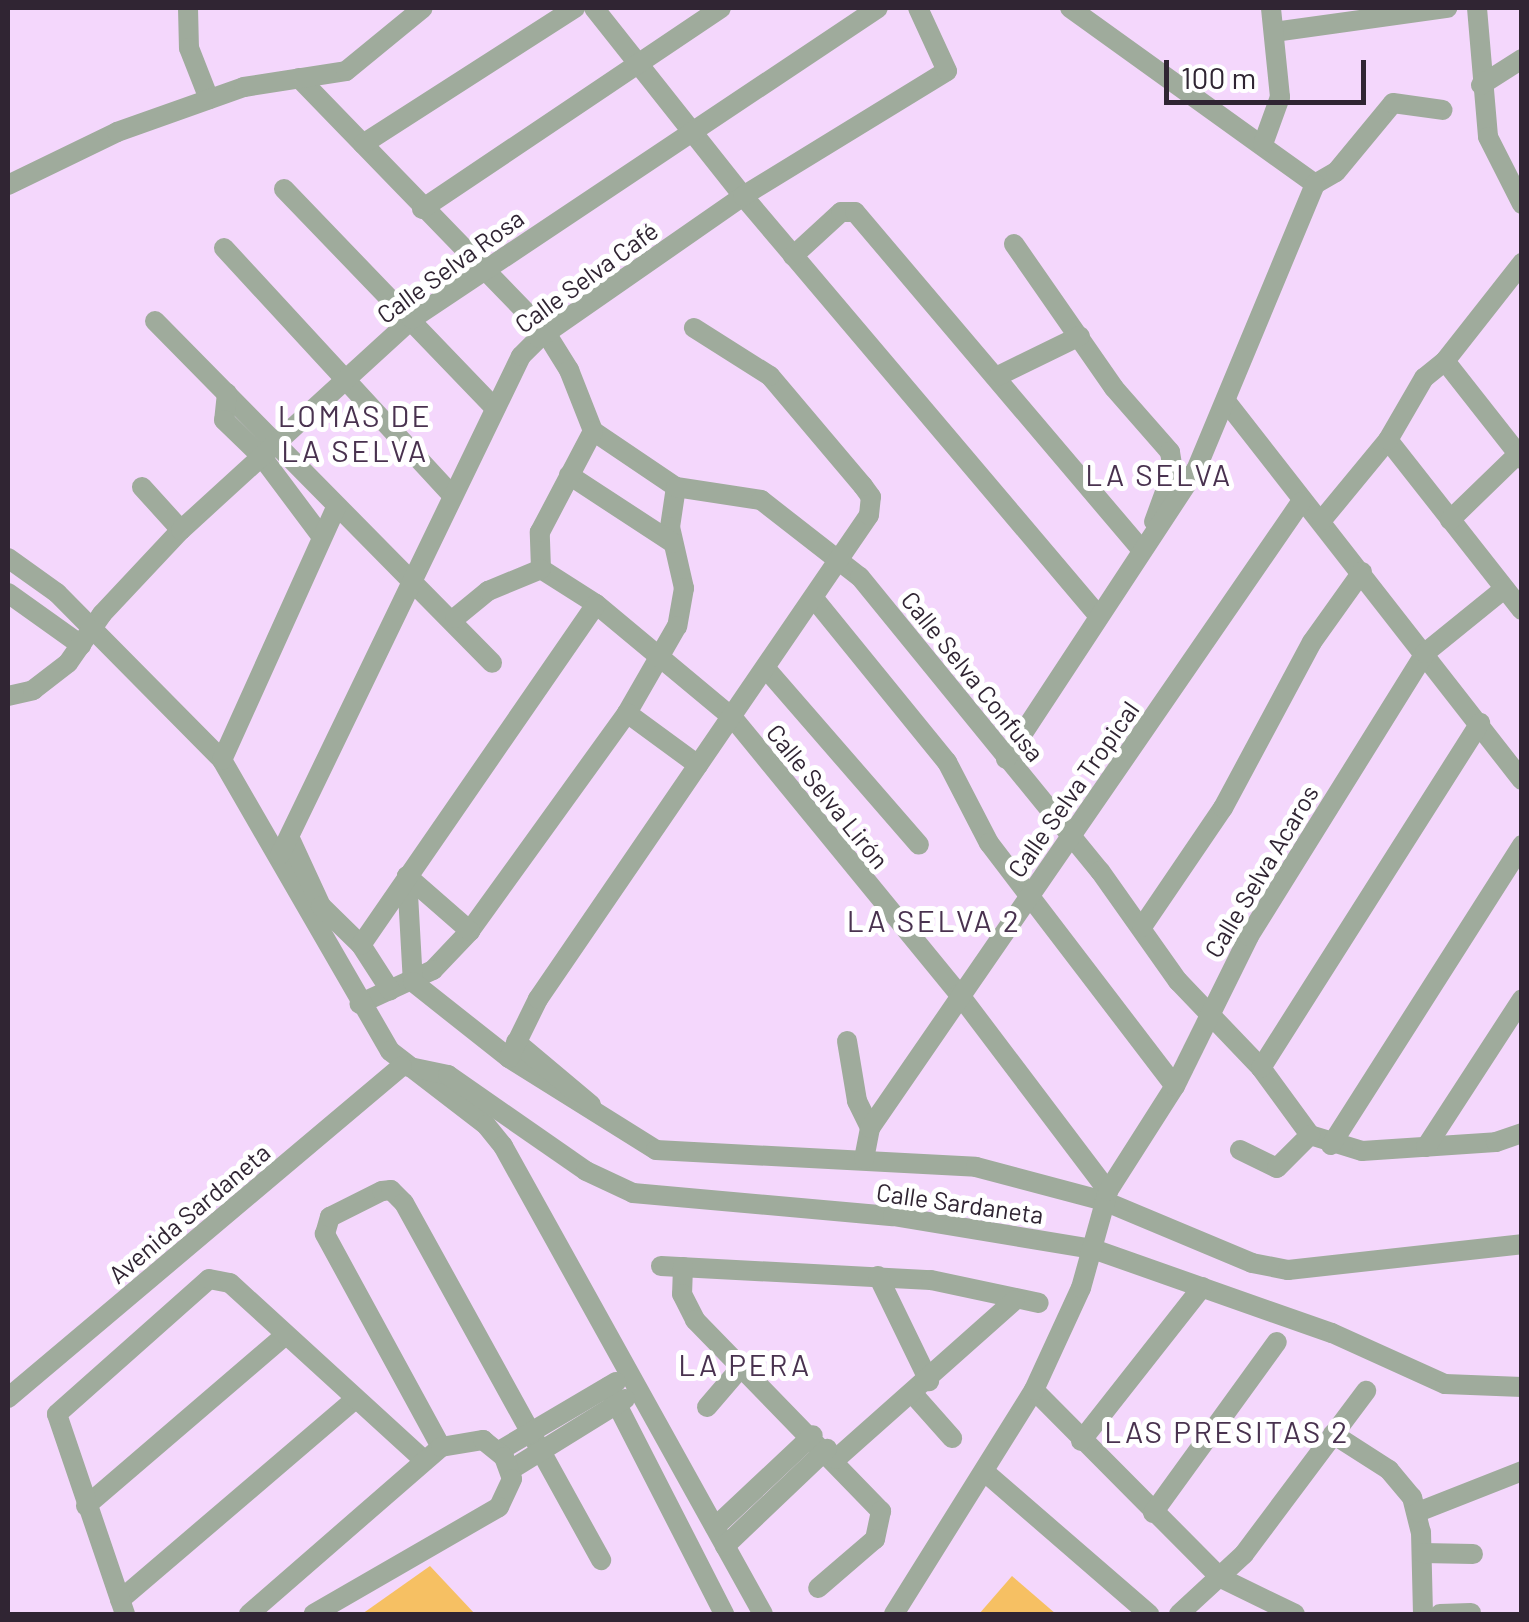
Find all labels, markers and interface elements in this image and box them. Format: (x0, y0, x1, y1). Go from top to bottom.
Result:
scale bar (1169, 40, 1372, 102)
text: 100 m (1181, 59, 1256, 95)
street label: Calle Selva Rosa (371, 203, 529, 329)
street label: Calle Selva Café (509, 215, 663, 339)
district label: LOMAS DE LA SELVA (278, 397, 432, 468)
district label: LA SELVA (1085, 456, 1233, 492)
street label: Calle Selva Confusa (895, 585, 1051, 767)
street label: Calle Selva Tropical (1001, 695, 1145, 883)
street label: Calle Selva Lirón (761, 718, 895, 874)
street label: Calle Selva Acaros (1198, 779, 1324, 963)
district label: LA SELVA 2 (847, 902, 1021, 938)
street label: Avenida Sardaneta (102, 1137, 276, 1289)
street label: Calle Sardaneta (874, 1176, 1046, 1230)
district label: LA PERA (678, 1346, 812, 1382)
district label: LAS PRESITAS 2 (1104, 1413, 1350, 1449)

